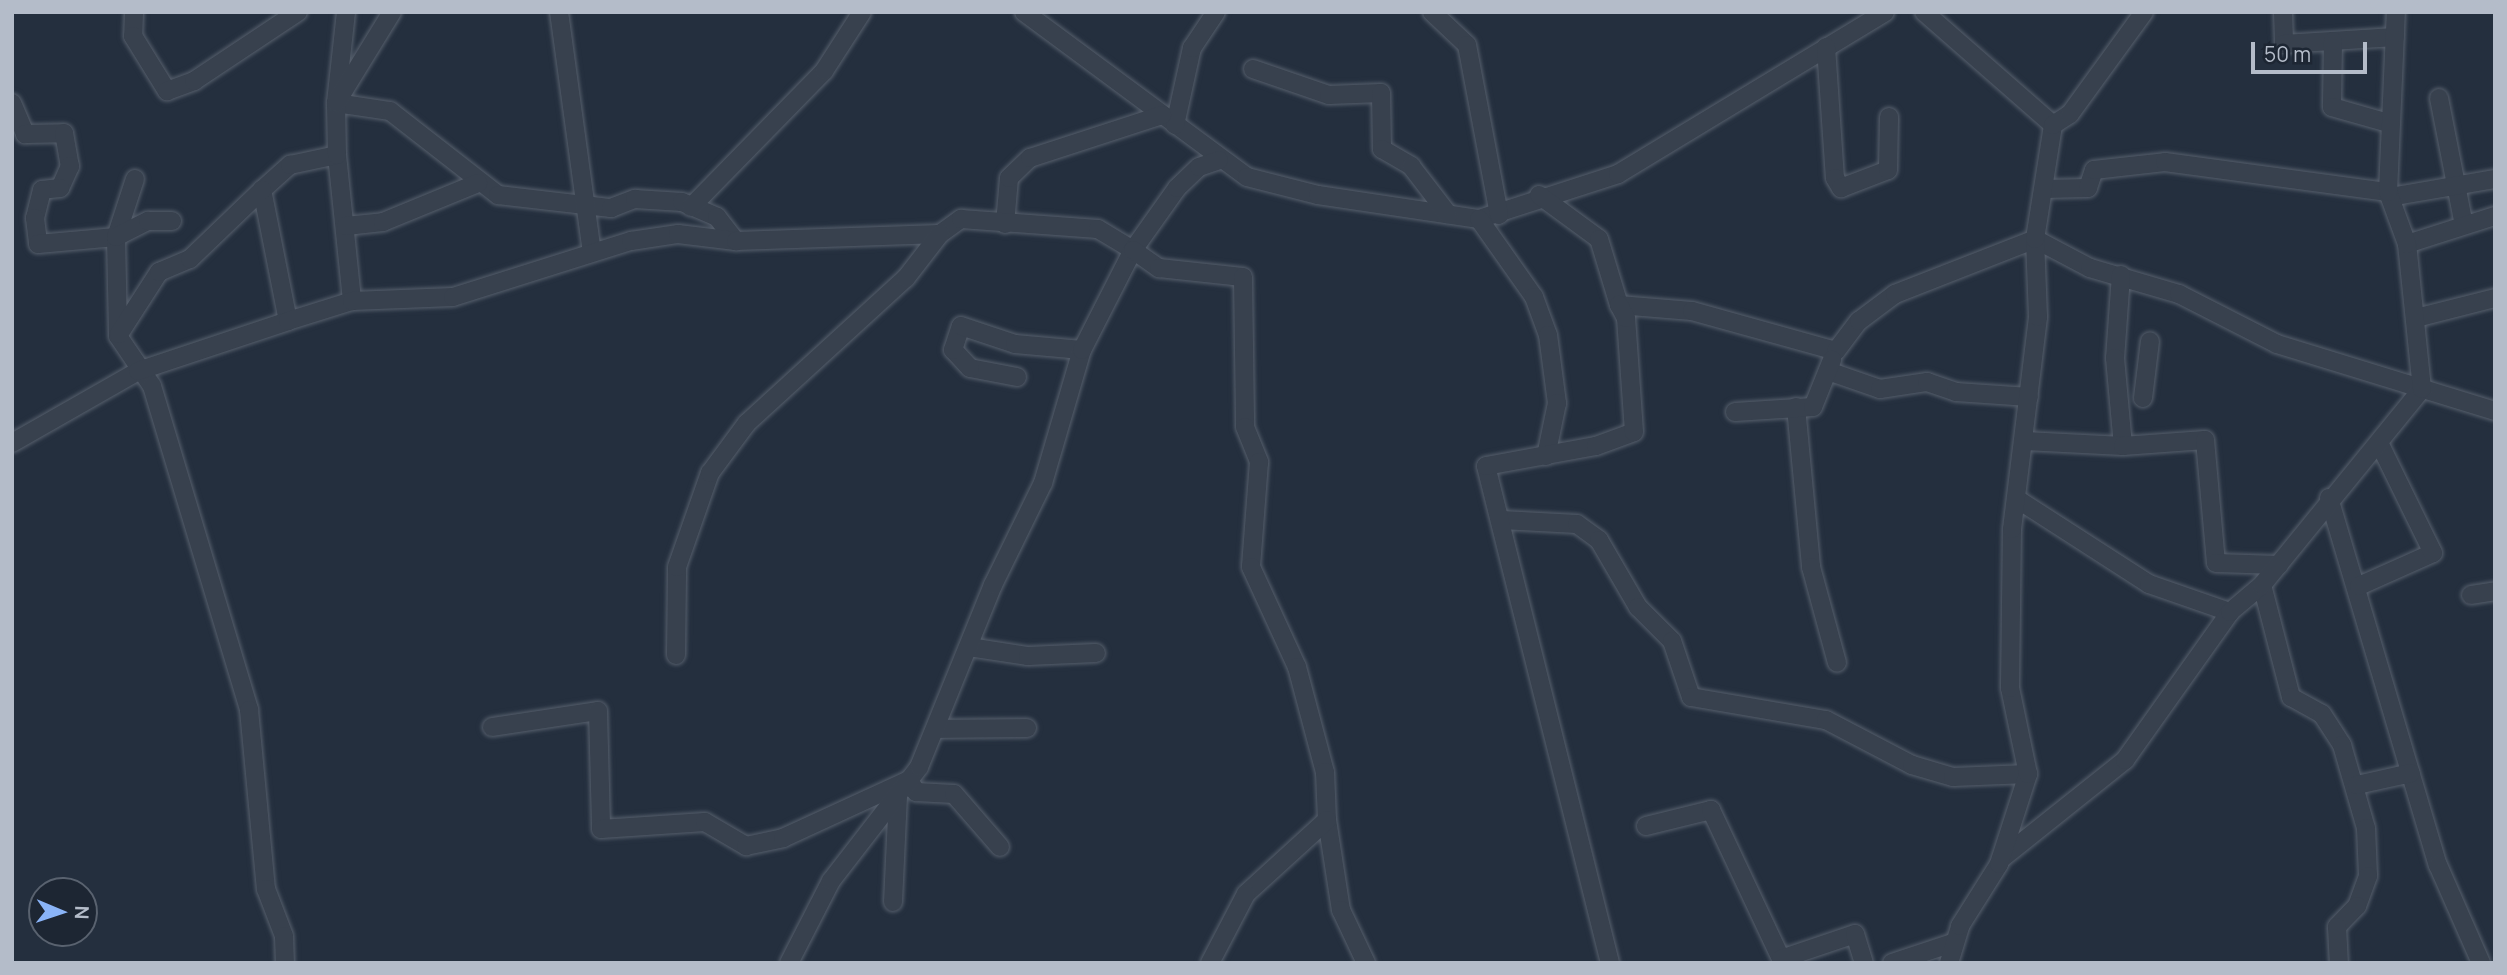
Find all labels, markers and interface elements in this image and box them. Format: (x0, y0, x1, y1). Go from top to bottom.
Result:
scale bar (2255, 28, 2370, 72)
text: 50 m (2264, 40, 2311, 68)
north arrow (28, 877, 98, 947)
text: N (69, 905, 95, 920)

